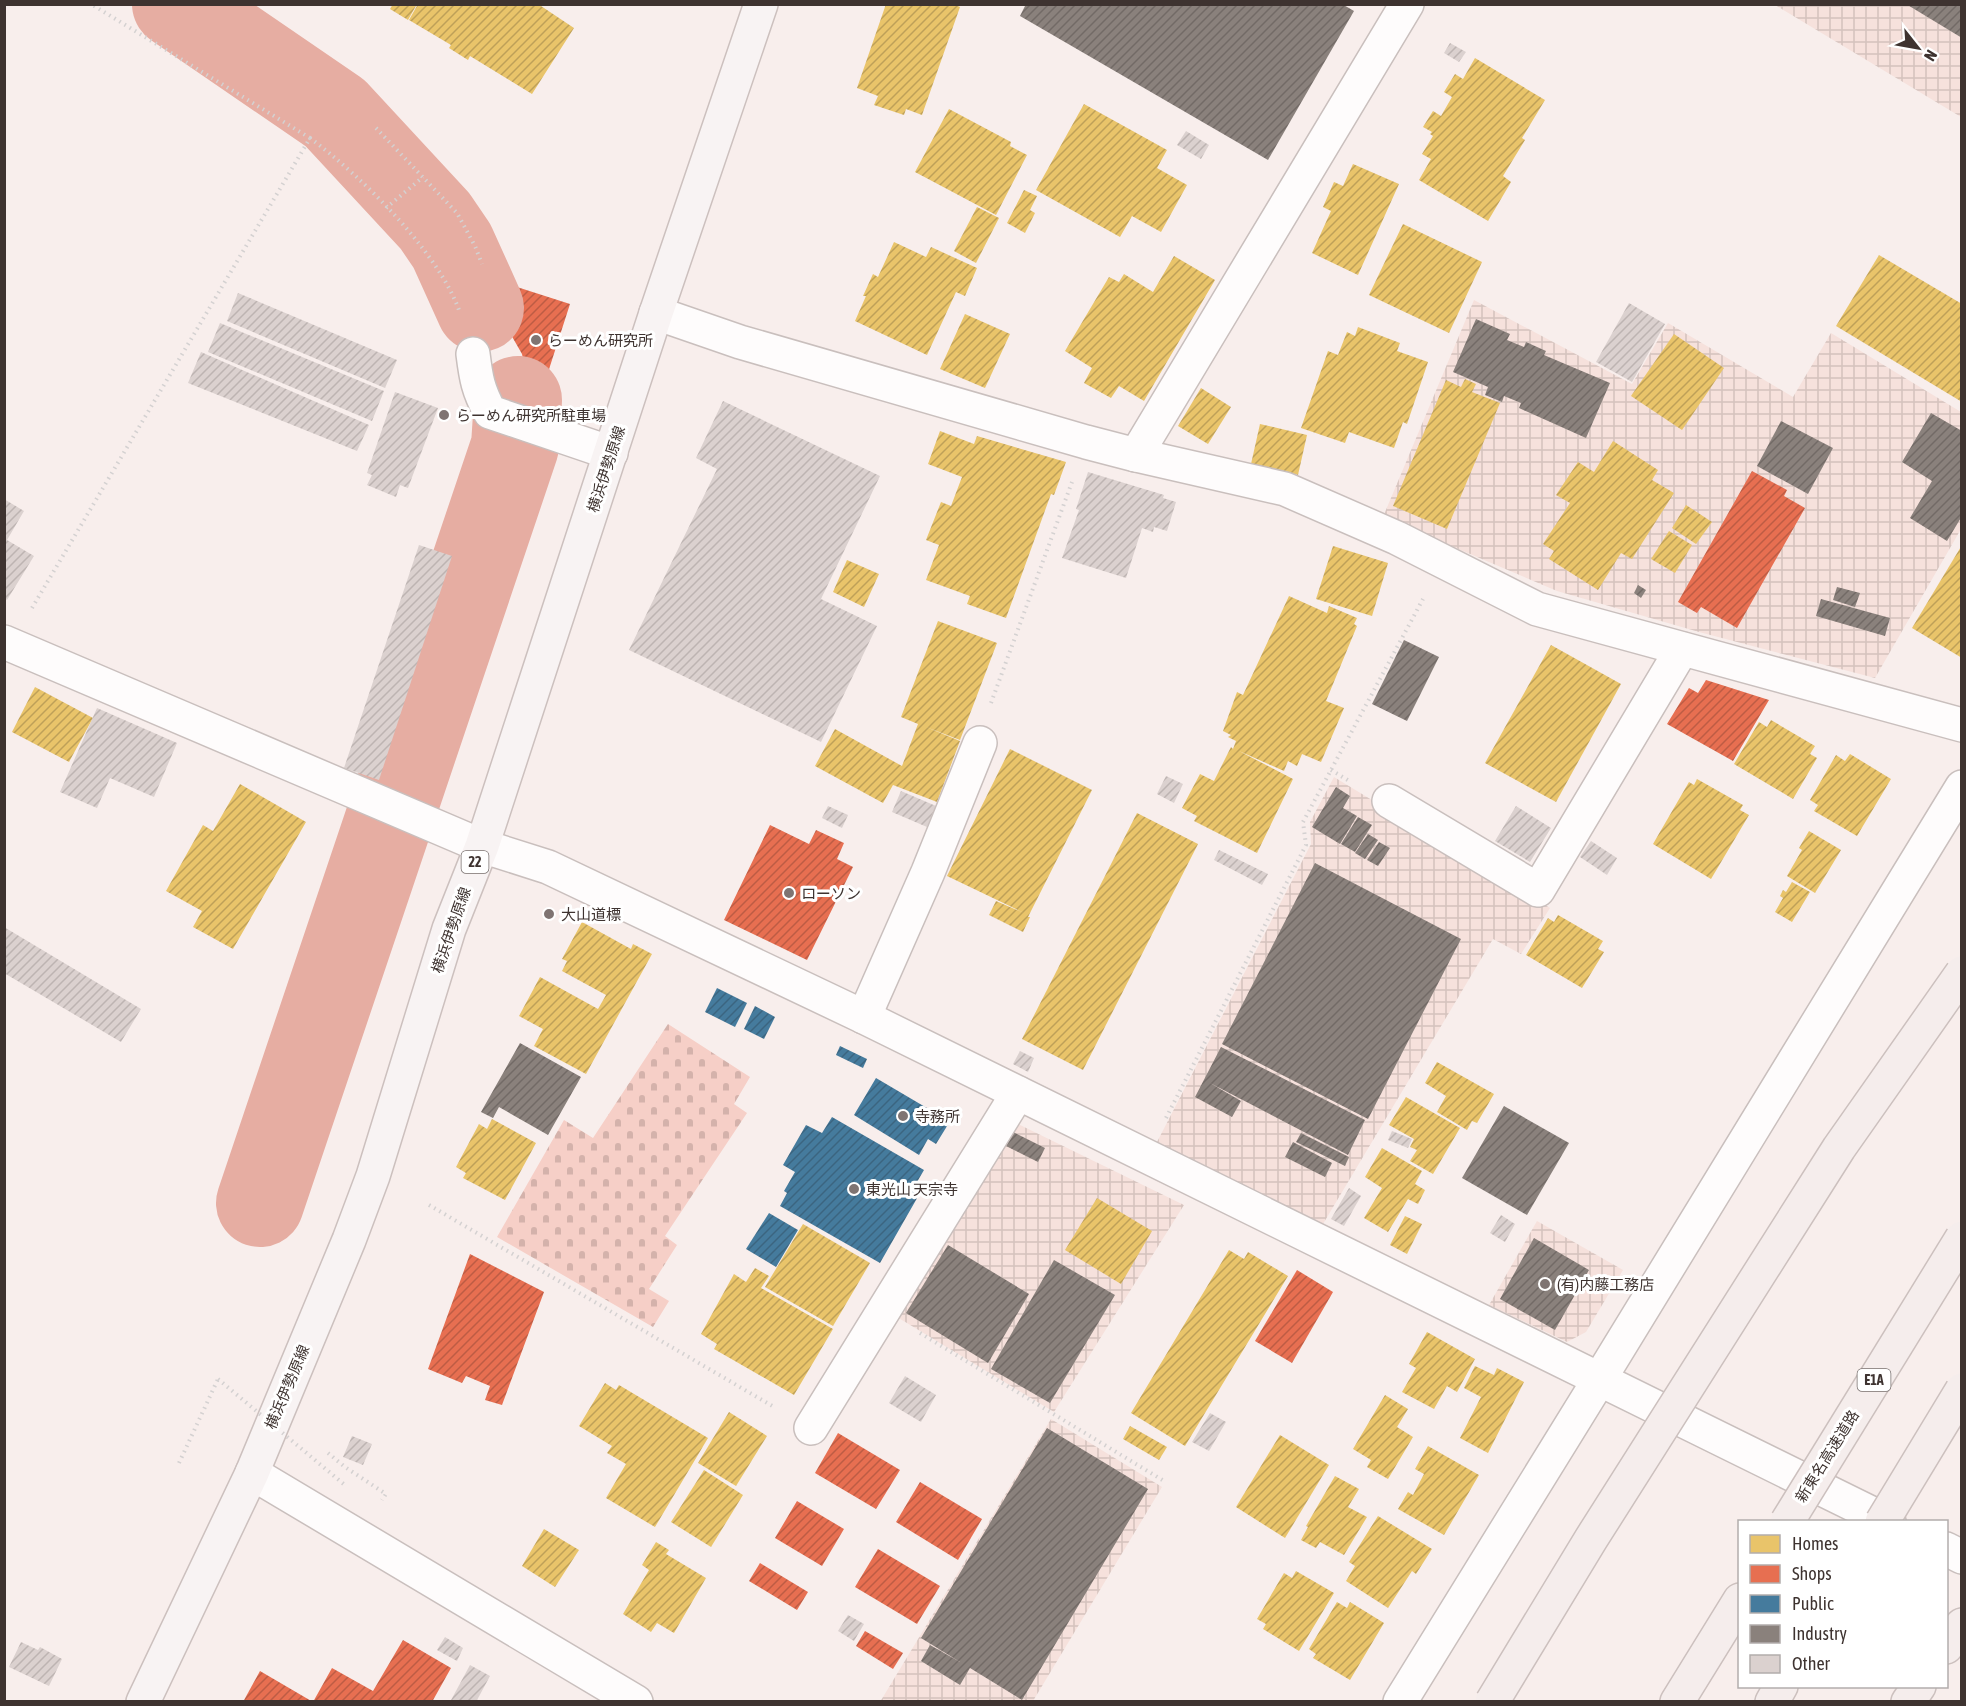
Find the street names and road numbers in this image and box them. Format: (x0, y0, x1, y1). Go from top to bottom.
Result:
street label: 横浜伊勢原線 (584, 424, 628, 514)
road number: 22 (462, 851, 488, 873)
street label: 横浜伊勢原線 (428, 885, 474, 975)
street label: 横浜伊勢原線 (262, 1342, 312, 1432)
road number: E1A (1858, 1369, 1890, 1391)
street label: 新東名高速道路 (1792, 1407, 1862, 1505)

